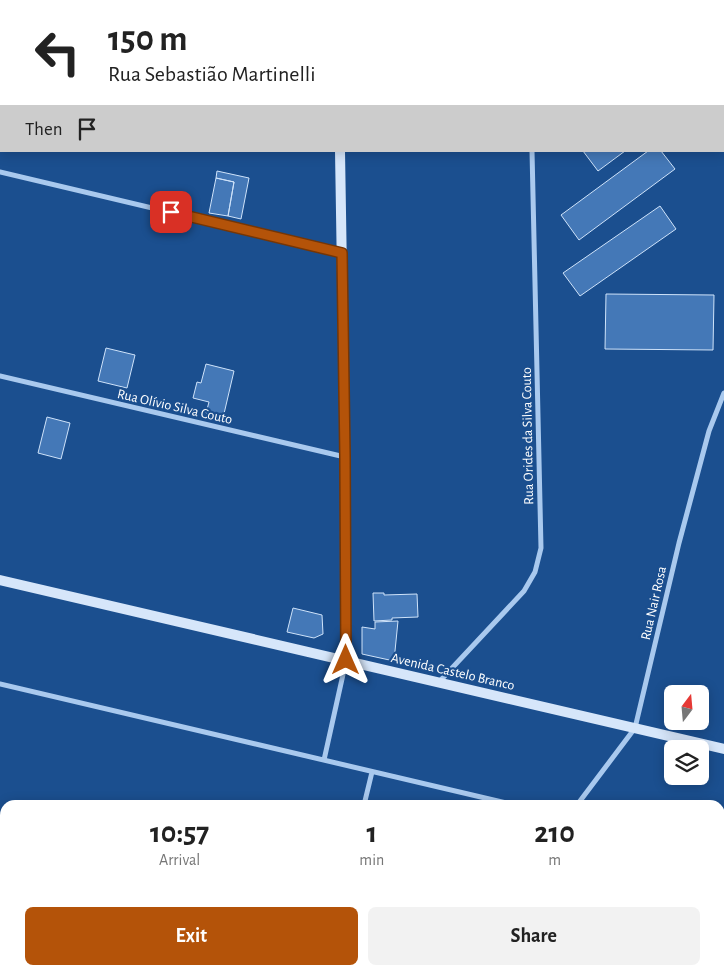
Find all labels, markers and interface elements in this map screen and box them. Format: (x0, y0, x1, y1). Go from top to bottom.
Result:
icon: left (25, 20, 90, 85)
text: 150 m (108, 22, 188, 57)
text: Rua Sebastião Martinelli (108, 63, 316, 85)
icon: arrive (73, 115, 101, 143)
text: Then (25, 120, 63, 139)
pin (150, 191, 192, 233)
icon: arrive (157, 198, 185, 226)
street label: Rua Orides da Silva Couto (520, 367, 536, 505)
street label: Rua Olívio Silva Couto (116, 387, 234, 427)
street label: Rua Nair Rosa (639, 565, 669, 641)
position arrow (319, 633, 371, 685)
street label: Avenida Castelo Branco (390, 651, 516, 693)
north arrow (664, 685, 709, 730)
map controls (664, 685, 709, 785)
button: layers (664, 740, 709, 785)
text: 10:57 (150, 818, 209, 848)
text: 1 (366, 818, 377, 848)
text: 210 (534, 818, 575, 848)
text: Arrival (159, 852, 200, 868)
text: min (359, 852, 384, 868)
text: m (548, 852, 561, 868)
button: Exit (25, 907, 358, 965)
button: Share (368, 907, 700, 965)

